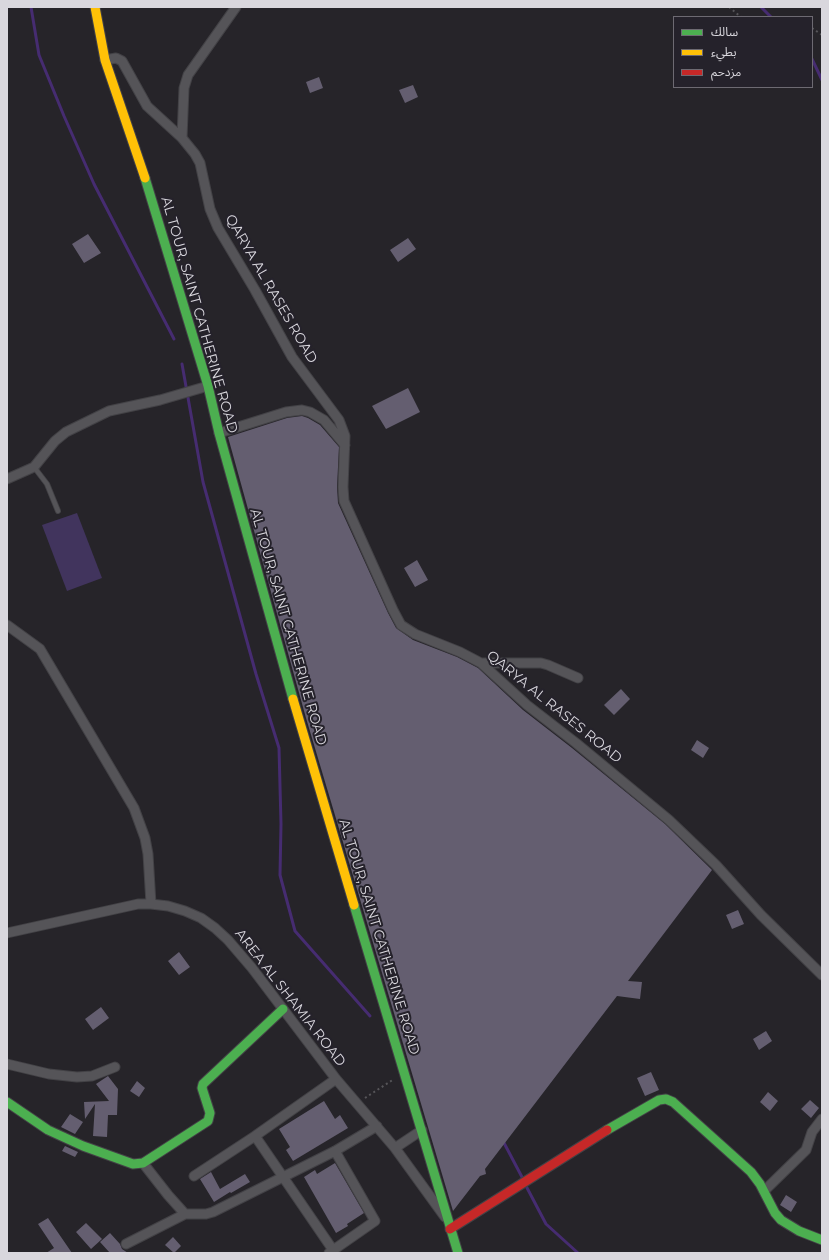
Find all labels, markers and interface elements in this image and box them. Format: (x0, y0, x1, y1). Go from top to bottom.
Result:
legend (673, 16, 813, 88)
text: سالك (711, 24, 738, 39)
text: بطيء (711, 44, 737, 59)
text: مزدحم (711, 64, 741, 79)
street label: AL TOUR, SAINT CATHERINE ROAD (157, 195, 241, 435)
street label: QARYA AL RASES ROAD (221, 212, 321, 366)
street label: AL TOUR, SAINT CATHERINE ROAD (246, 507, 330, 747)
street label: QARYA AL RASES ROAD (483, 647, 625, 767)
street label: AL TOUR, SAINT CATHERINE ROAD (335, 817, 423, 1057)
street label: AREA AL SHAMIA ROAD (231, 926, 349, 1070)

